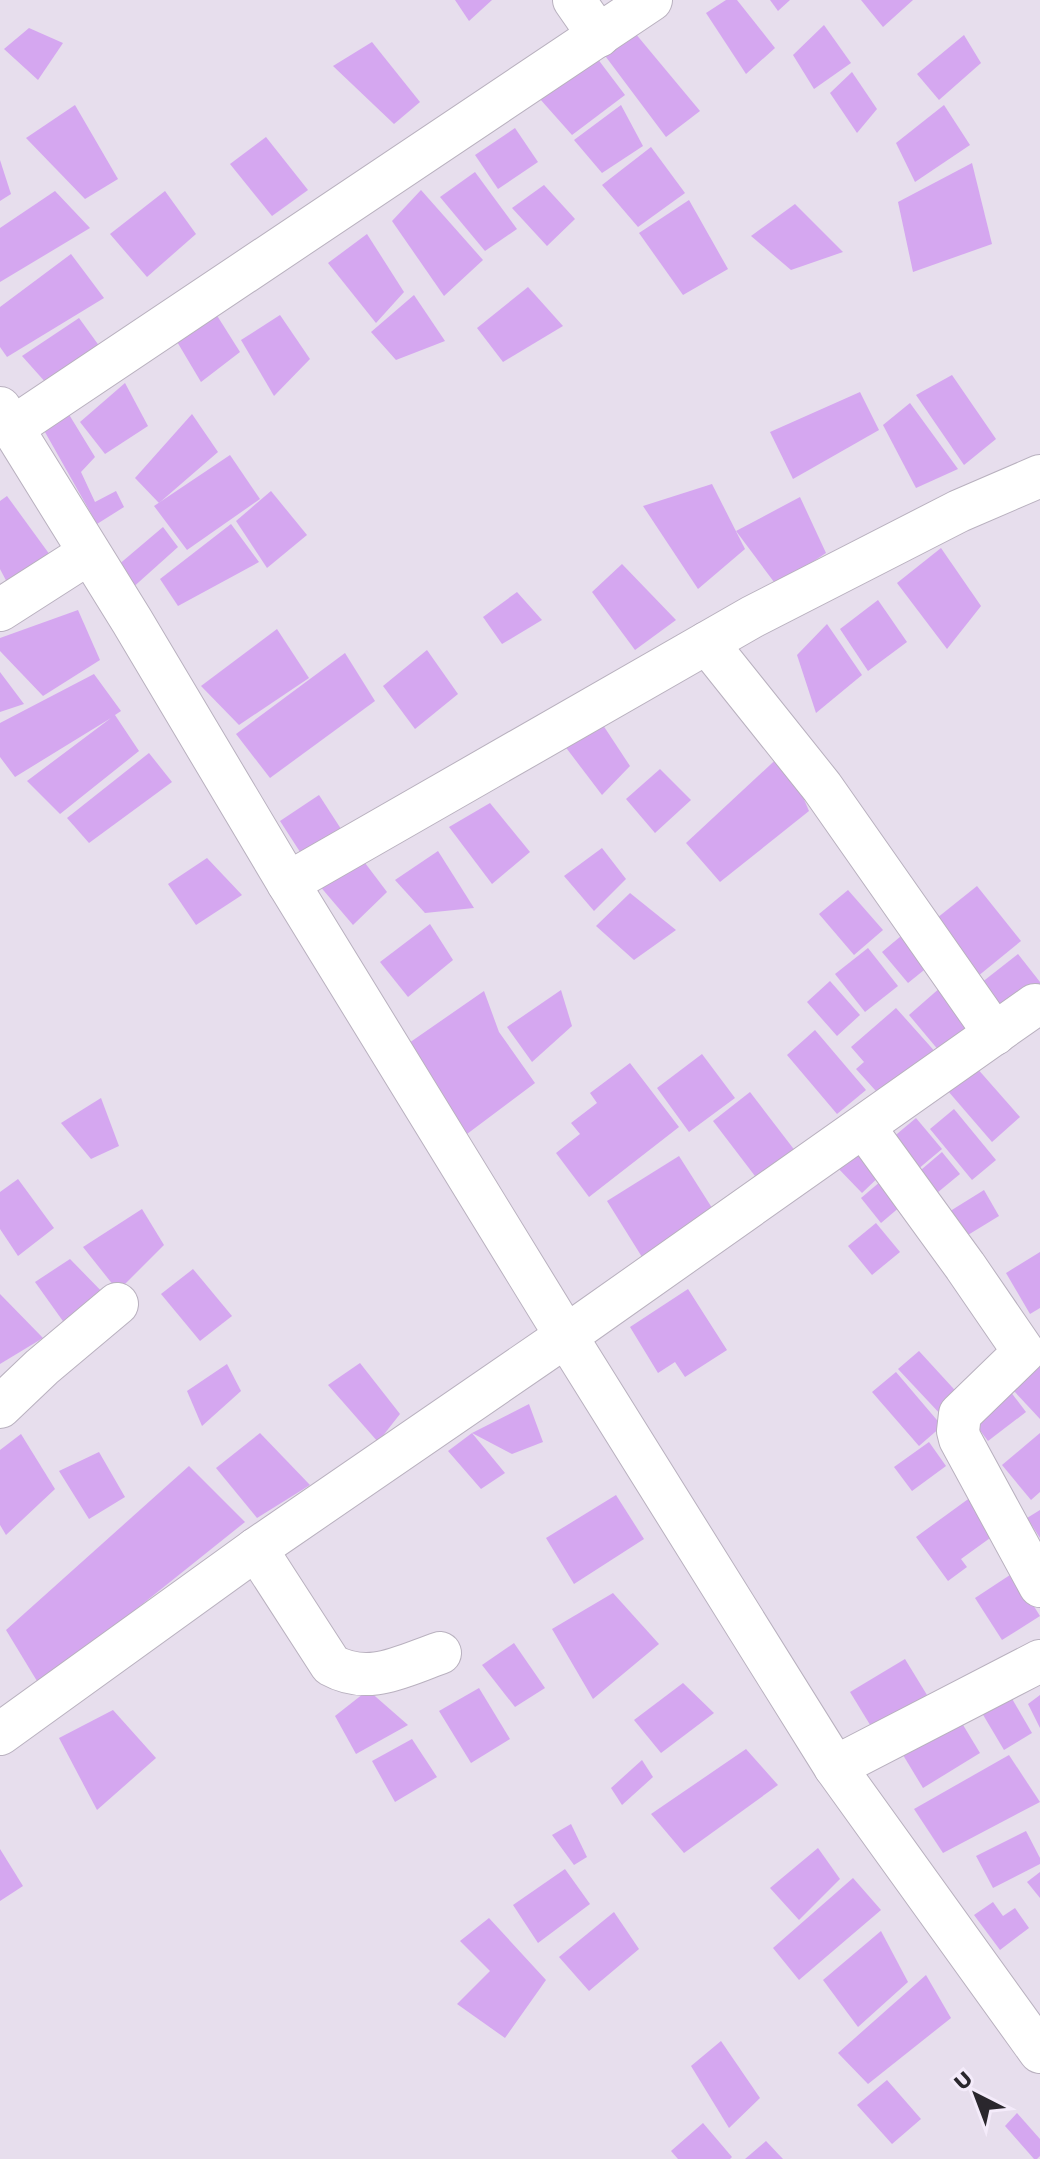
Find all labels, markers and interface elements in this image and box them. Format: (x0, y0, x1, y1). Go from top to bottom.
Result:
north arrow (936, 2055, 1016, 2135)
text: U (949, 2066, 977, 2095)

